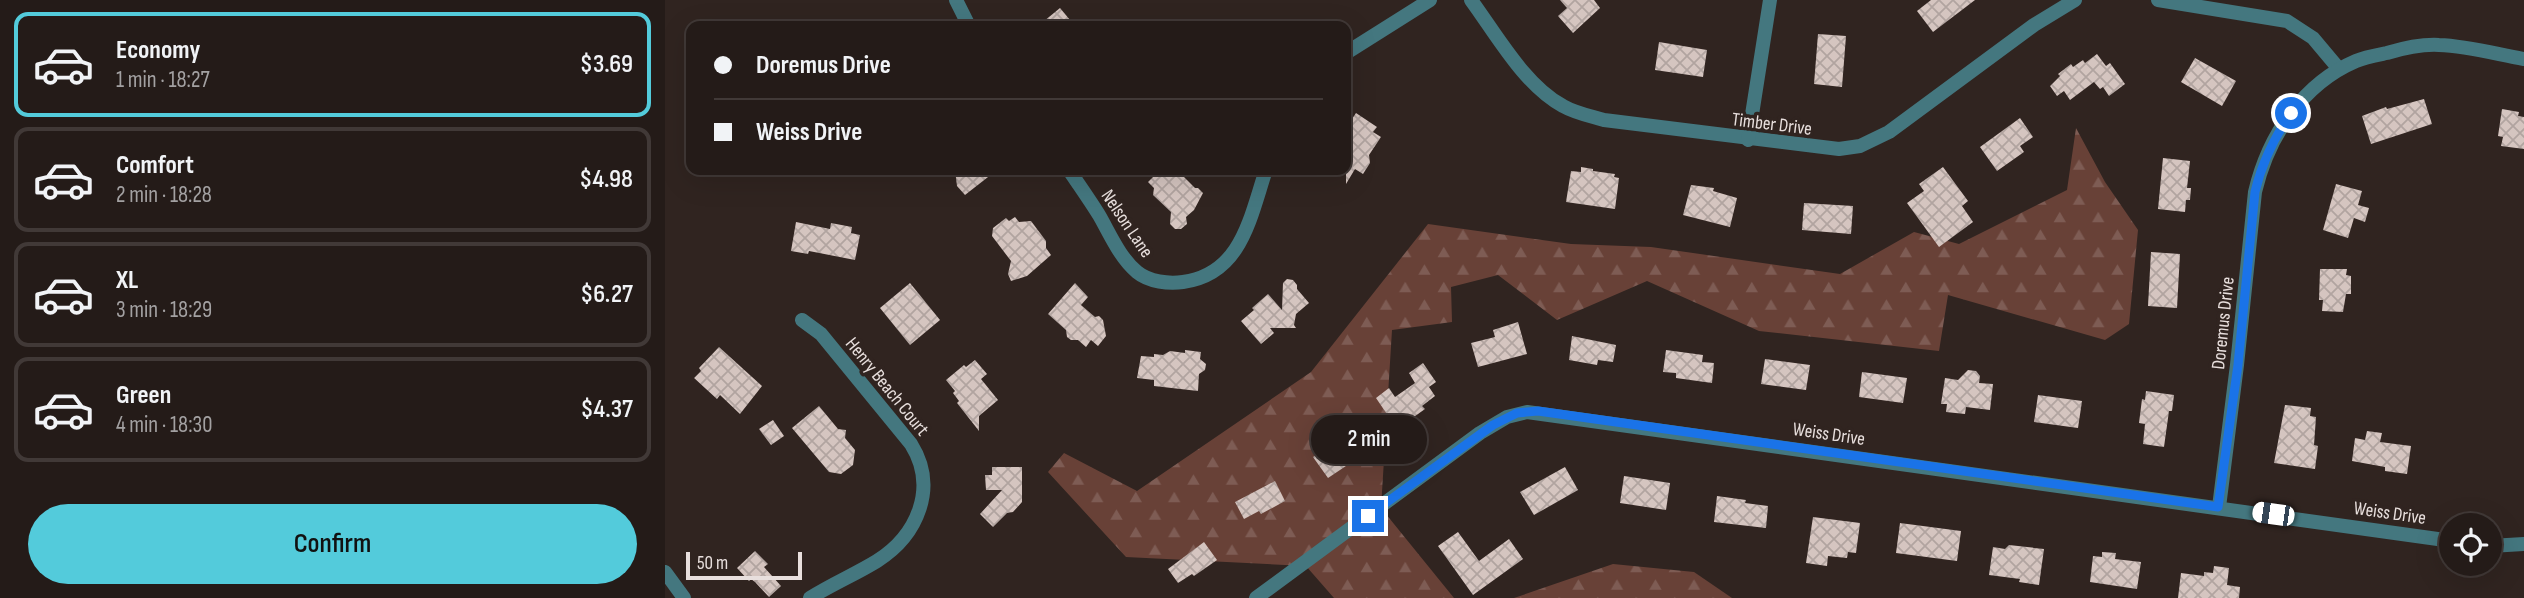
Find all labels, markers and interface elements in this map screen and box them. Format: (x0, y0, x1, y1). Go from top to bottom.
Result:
icon: car (32, 33, 95, 96)
text: Economy (116, 35, 200, 66)
text: $3.69 (580, 49, 633, 80)
text: Doremus Drive (756, 50, 891, 81)
text: 1 min · 18:27 (116, 66, 210, 94)
route start (2275, 97, 2307, 129)
street label: Timber Drive (1730, 108, 1813, 141)
text: Weiss Drive (756, 117, 862, 148)
icon: car (32, 148, 95, 211)
text: Comfort (116, 150, 194, 181)
text: $4.98 (579, 164, 633, 195)
text: 2 min · 18:28 (116, 181, 212, 209)
street label: Nelson Lane (1096, 186, 1158, 262)
icon: car (32, 263, 95, 326)
text: XL (116, 265, 138, 296)
street label: Doremus Drive (2207, 276, 2240, 371)
text: $6.27 (580, 279, 633, 310)
text: 3 min · 18:29 (116, 296, 212, 324)
street label: Henry Beach Court (840, 333, 934, 441)
icon: car (32, 378, 95, 441)
text: Green (116, 380, 171, 411)
text: $4.37 (580, 394, 633, 425)
text: 4 min · 18:30 (116, 411, 212, 439)
callout: 2 min (1310, 414, 1426, 463)
street label: Weiss Drive (1791, 418, 1866, 451)
text: 2 min (1347, 425, 1391, 453)
street label: Weiss Drive (2352, 497, 2427, 530)
route end (1352, 500, 1384, 532)
car (2251, 501, 2296, 527)
button: Confirm (28, 504, 637, 584)
map controls (2439, 513, 2502, 576)
button: locate (2439, 513, 2502, 576)
scale bar (686, 549, 801, 581)
text: 50 m (697, 552, 728, 575)

